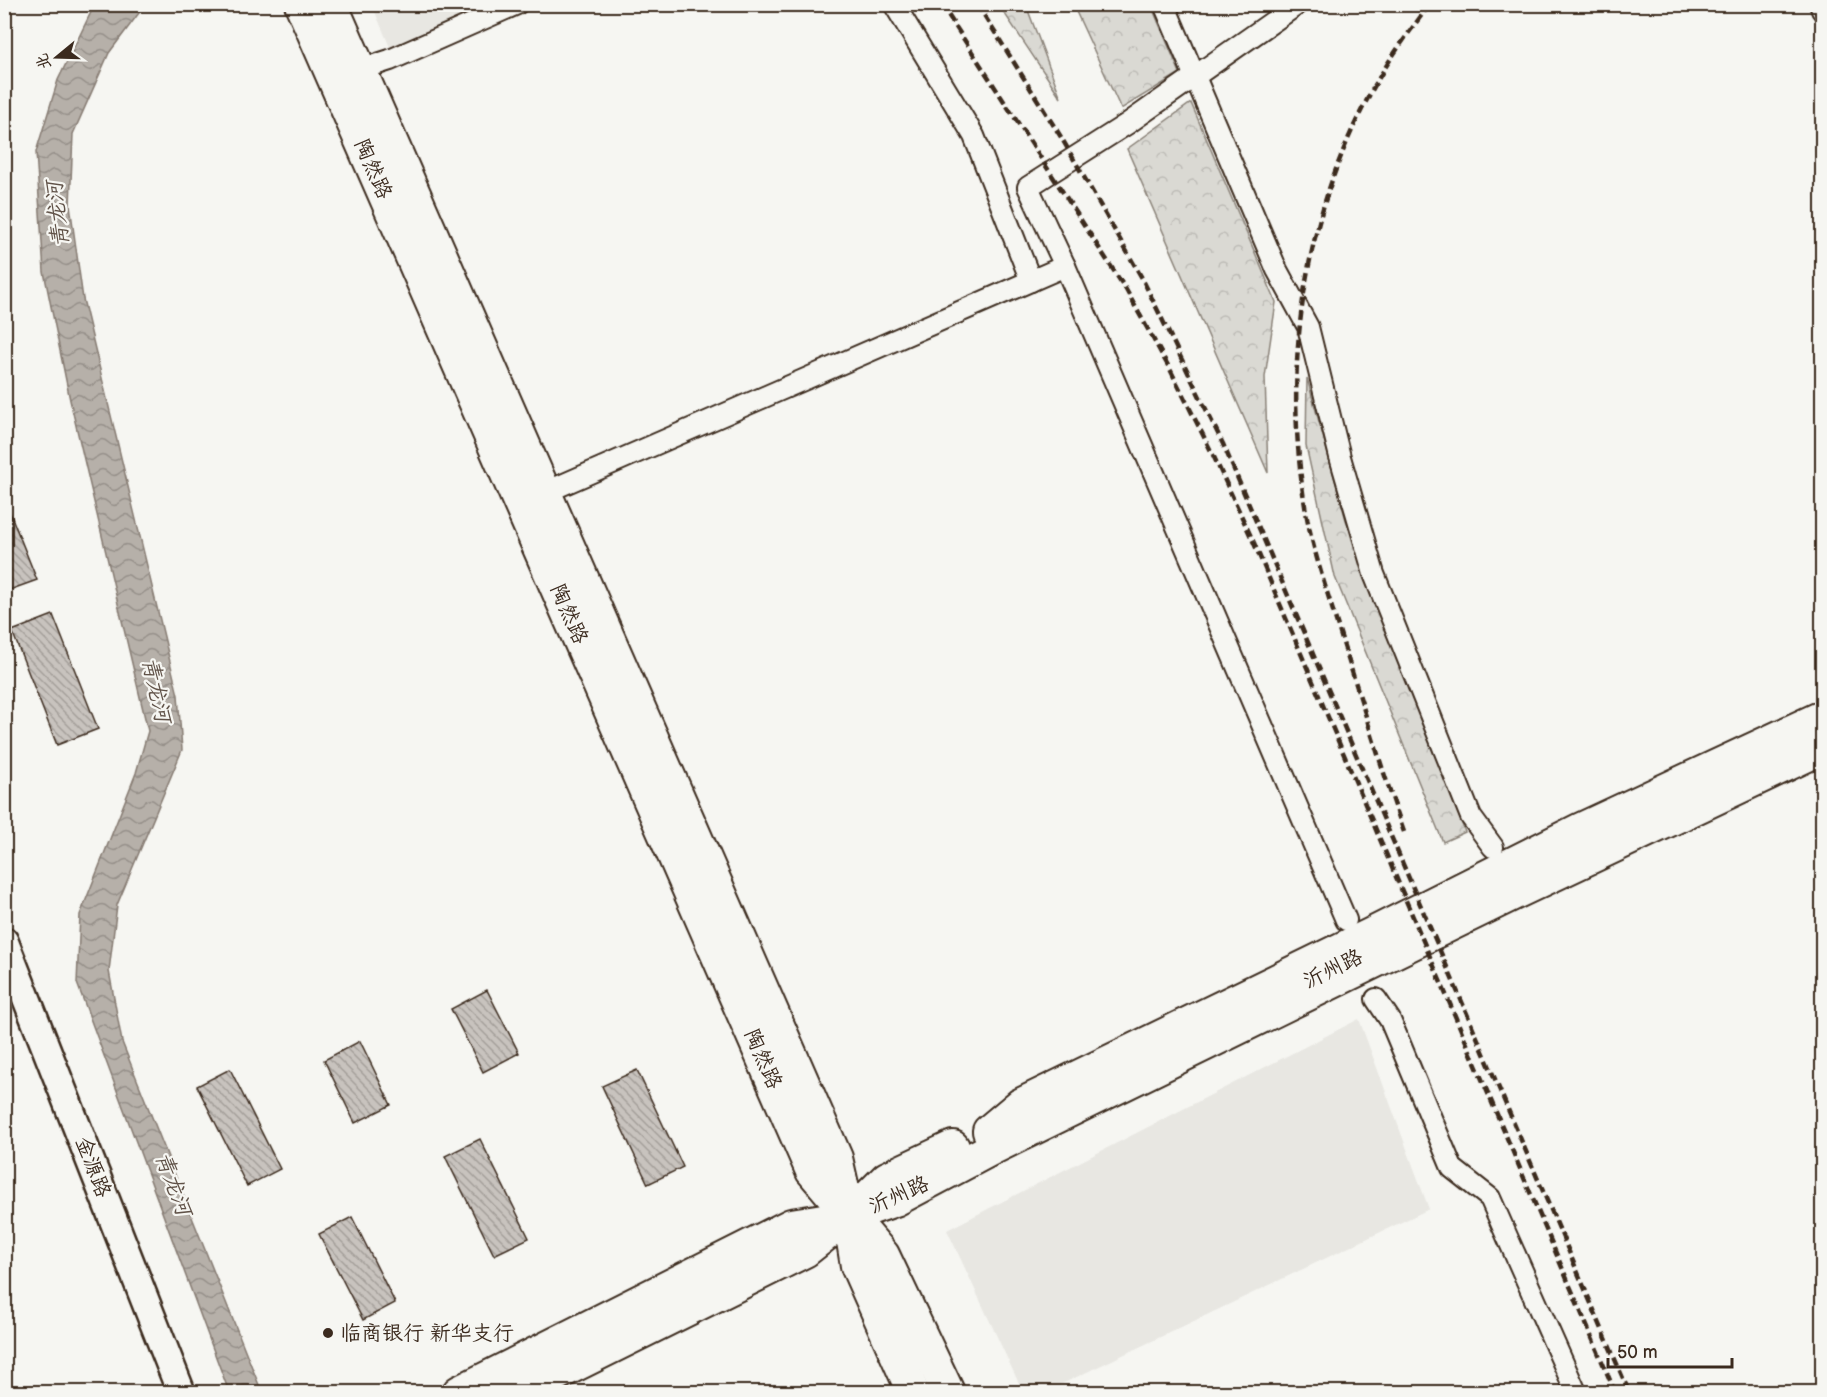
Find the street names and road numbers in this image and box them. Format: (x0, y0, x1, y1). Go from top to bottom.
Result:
street label: 陶然路 (349, 135, 397, 203)
street label: 陶然路 (545, 580, 593, 648)
street label: 沂州路 (1299, 944, 1367, 994)
street label: 陶然路 (739, 1025, 787, 1093)
street label: 金源路 (70, 1133, 116, 1201)
street label: 沂州路 (865, 1171, 933, 1219)

